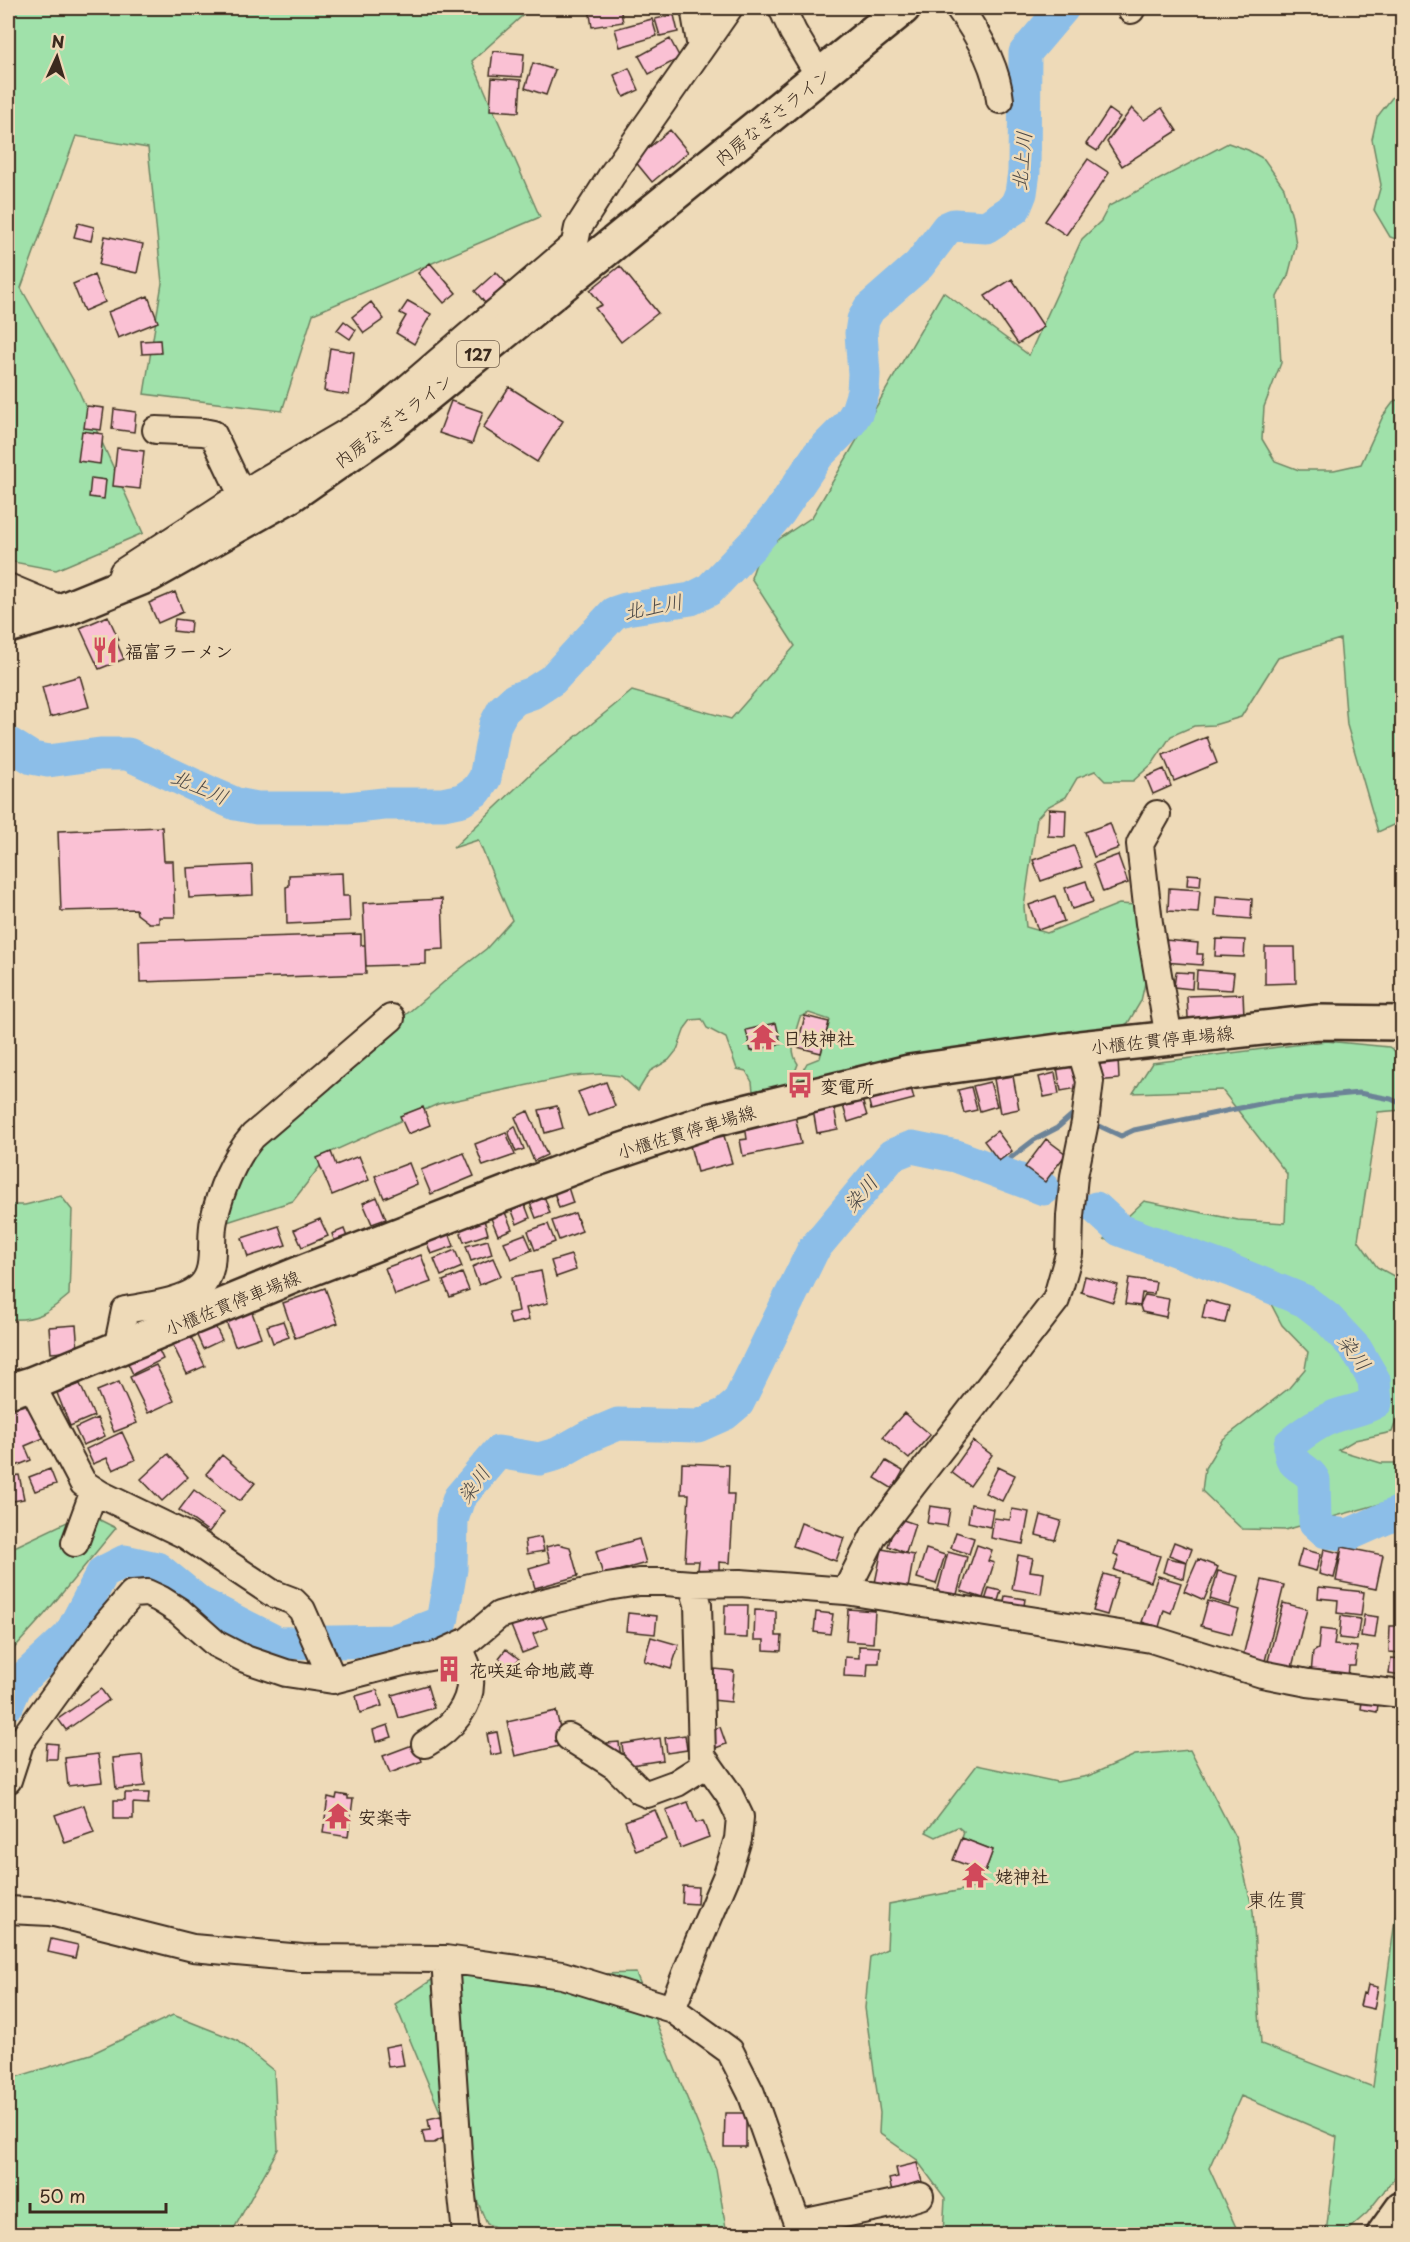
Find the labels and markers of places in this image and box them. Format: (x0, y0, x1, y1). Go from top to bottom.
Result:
restaurant icon: 福富ラーメン (90, 635, 120, 665)
place label: 福富ラーメン (125, 637, 233, 664)
temple icon: 日枝神社 (748, 1022, 778, 1052)
place label: 日枝神社 (783, 1024, 855, 1051)
bus stop icon: 変電所 (785, 1070, 815, 1100)
place label: 変電所 (820, 1072, 874, 1099)
building icon: 花咲延命地蔵尊 (434, 1654, 464, 1684)
place label: 花咲延命地蔵尊 (469, 1656, 595, 1683)
temple icon: 安楽寺 (323, 1801, 353, 1831)
place label: 安楽寺 (358, 1803, 412, 1830)
temple icon: 姥神社 (960, 1860, 990, 1890)
place label: 姥神社 (995, 1862, 1049, 1889)

